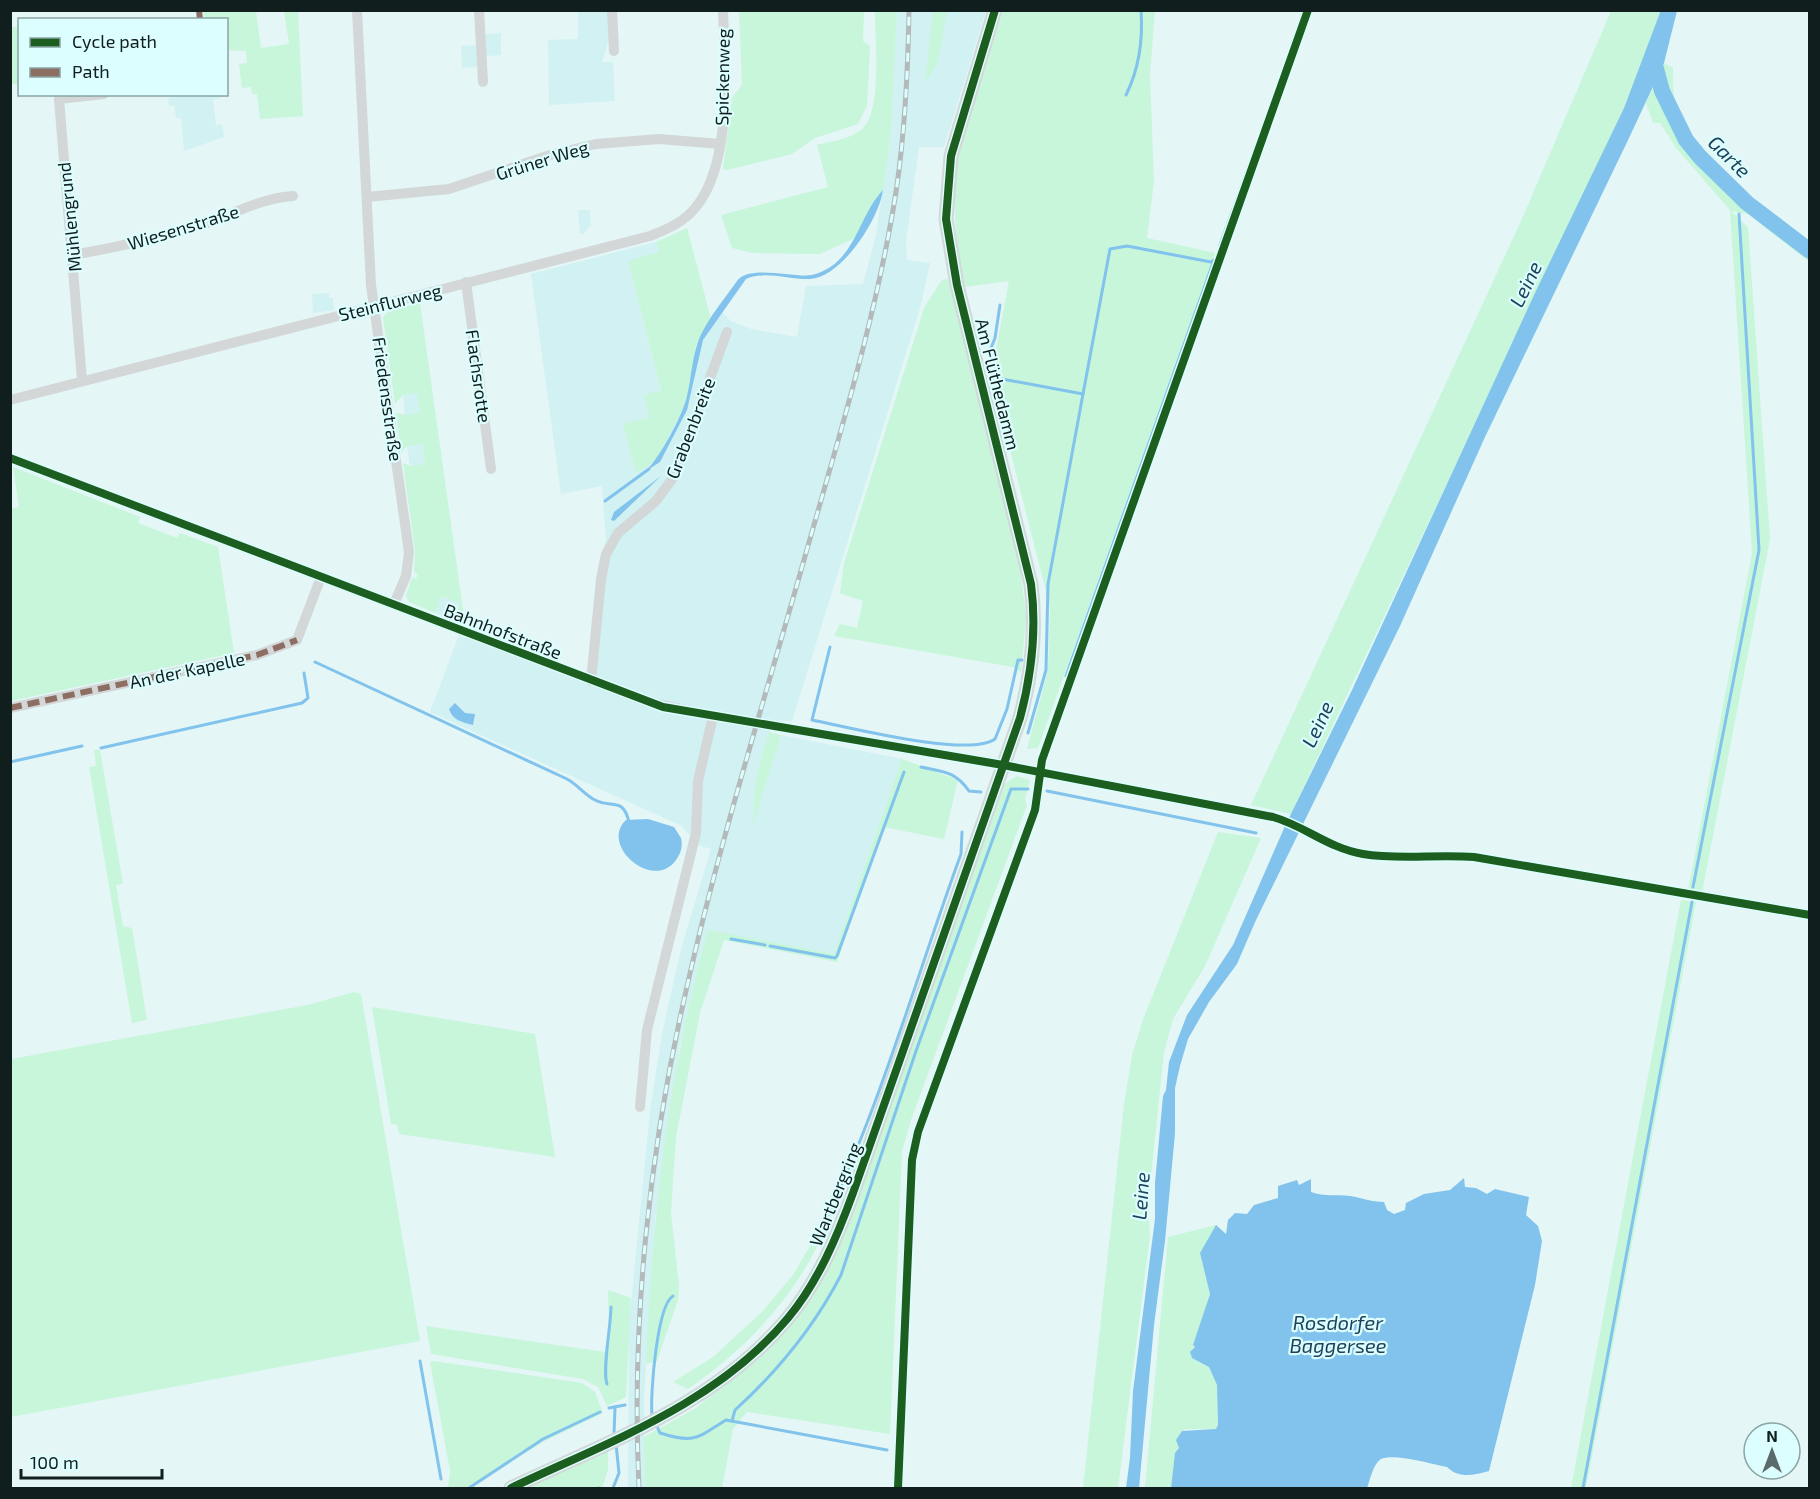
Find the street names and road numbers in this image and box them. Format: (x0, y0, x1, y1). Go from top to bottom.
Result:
street label: Spickenweg (710, 28, 734, 126)
street label: Grüner Weg (493, 135, 591, 185)
street label: Mühlengrund (52, 161, 86, 273)
street label: Wiesenstraße (125, 200, 241, 254)
street label: Steinflurweg (336, 279, 444, 325)
street label: Am Flüthedamm (971, 316, 1025, 452)
street label: Flachsrotte (462, 328, 496, 424)
street label: Friedensstraße (368, 335, 408, 463)
street label: Grabenbreite (661, 374, 719, 482)
street label: Bahnhofstraße (441, 598, 565, 664)
street label: An der Kapelle (127, 647, 247, 693)
street label: Wartbergring (804, 1139, 866, 1249)

